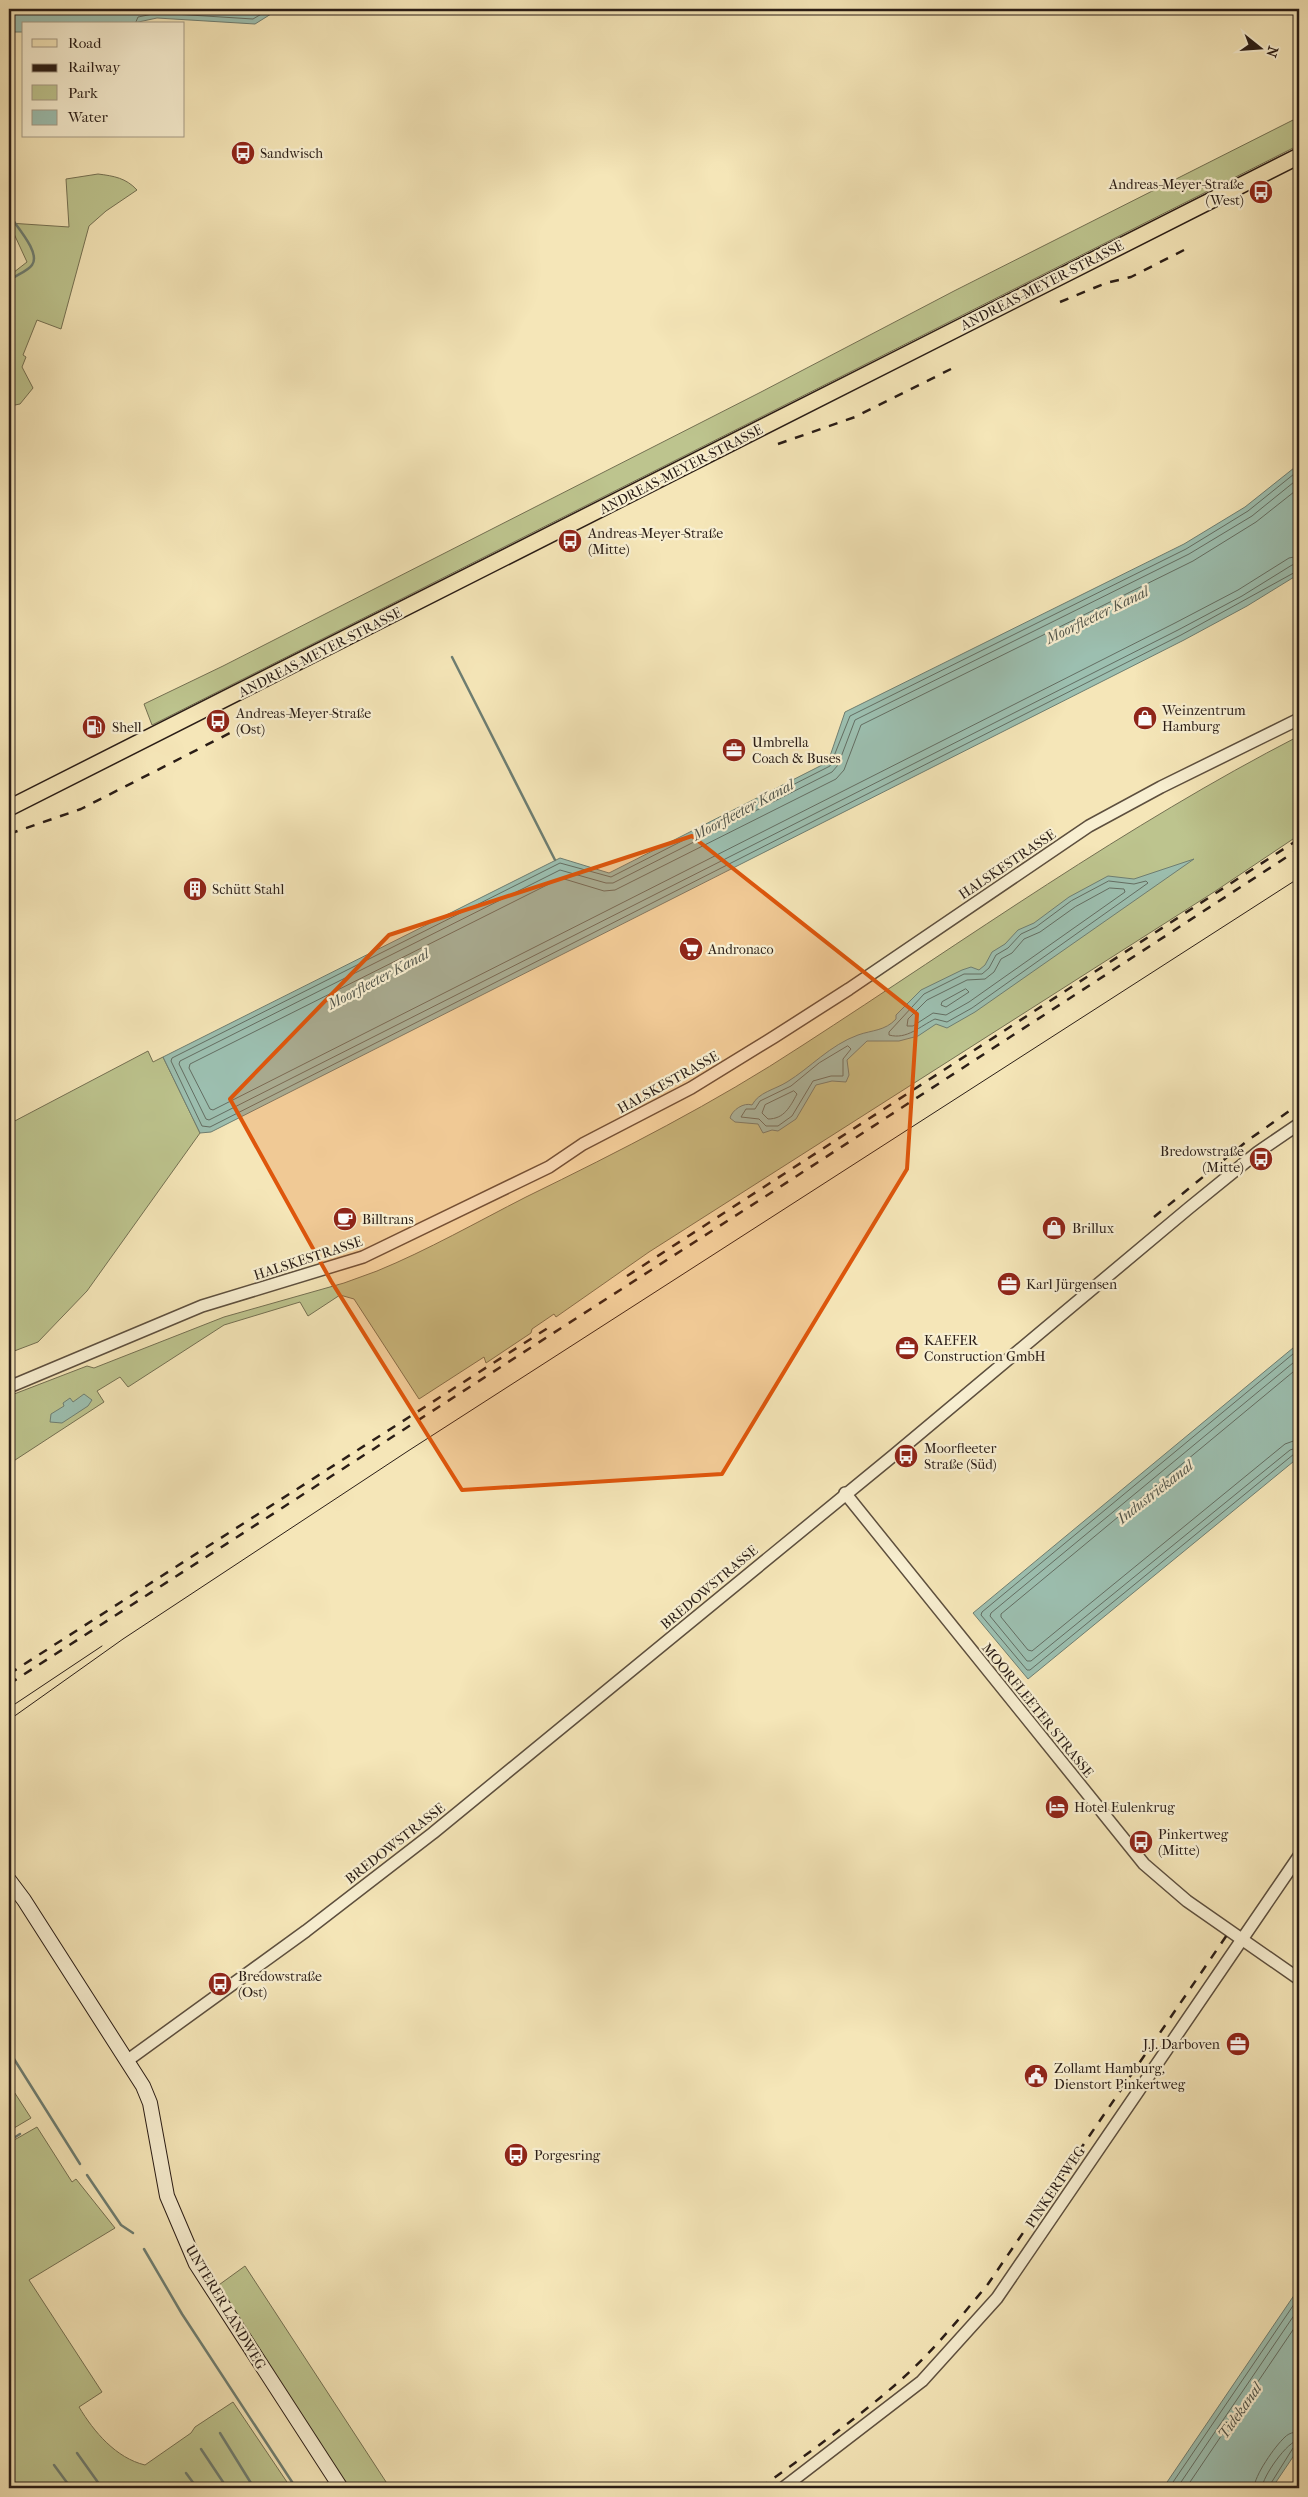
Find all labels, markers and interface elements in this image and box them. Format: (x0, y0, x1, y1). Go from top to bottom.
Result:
legend (22, 22, 185, 138)
north arrow (1236, 22, 1286, 72)
text: Road (68, 34, 102, 52)
text: N (1262, 44, 1282, 60)
text: Railway (68, 58, 121, 76)
text: Park (68, 84, 98, 102)
text: Water (67, 108, 108, 126)
bus stop icon: Sandwisch (230, 140, 256, 166)
place label: Sandwisch (260, 145, 323, 162)
place label: Andreas-Meyer-Straße (West) (1108, 176, 1244, 209)
bus stop icon: Andreas-Meyer-Straße (West) (1248, 179, 1274, 205)
street label: ANDREAS-MEYER-STRASSE (957, 237, 1127, 335)
street label: ANDREAS-MEYER-STRASSE (596, 421, 766, 519)
place label: Andreas-Meyer-Straße (Mitte) (587, 525, 723, 558)
bus stop icon: Andreas-Meyer-Straße (Mitte) (557, 528, 583, 554)
water label: Moorfleeter Kanal (1042, 581, 1153, 648)
street label: ANDREAS-MEYER-STRASSE (235, 604, 405, 702)
place label: Weinzentrum Hamburg (1161, 702, 1246, 735)
place label: Andreas-Meyer-Straße (Ost) (235, 705, 371, 738)
shop icon: Weinzentrum Hamburg (1132, 705, 1158, 731)
bus stop icon: Andreas-Meyer-Straße (Ost) (205, 708, 231, 734)
fuel station icon: Shell (81, 714, 107, 740)
place label: Shell (112, 719, 142, 736)
place label: Umbrella Coach & Buses (752, 734, 841, 767)
office icon: Umbrella Coach & Buses (721, 737, 747, 763)
water label: Moorfleeter Kanal (688, 775, 799, 845)
street label: HALSKESTRASSE (956, 825, 1059, 903)
building icon: Schütt Stahl (182, 876, 208, 902)
place label: Schütt Stahl (212, 881, 284, 898)
supermarket icon: Andronaco (678, 936, 704, 962)
place label: Andronaco (707, 941, 774, 958)
water label: Moorfleeter Kanal (323, 944, 434, 1014)
street label: HALSKESTRASSE (615, 1047, 722, 1117)
place label: Bredowstraße (Mitte) (1160, 1143, 1244, 1176)
bus stop icon: Bredowstraße (Mitte) (1248, 1146, 1274, 1172)
cafe icon: Billtrans (332, 1206, 358, 1232)
place label: Billtrans (362, 1211, 414, 1228)
shop icon: Brillux (1041, 1215, 1067, 1241)
place label: Brillux (1072, 1220, 1115, 1237)
street label: HALSKESTRASSE (252, 1233, 365, 1284)
office icon: Karl Jürgensen (996, 1271, 1022, 1297)
place label: Karl Jürgensen (1026, 1276, 1117, 1293)
place label: KAEFER Construction GmbH (924, 1332, 1046, 1365)
office icon: KAEFER Construction GmbH (894, 1335, 920, 1361)
place label: Moorfleeter Straße (Süd) (924, 1440, 997, 1473)
bus stop icon: Moorfleeter Straße (Süd) (893, 1443, 919, 1469)
water label: Industriekanal (1113, 1455, 1199, 1528)
street label: BREDOWSTRASSE (657, 1541, 762, 1633)
street label: MOORFLEETER STRASSE (978, 1640, 1097, 1781)
hotel icon: Hotel Eulenkrug (1044, 1794, 1070, 1820)
street label: BREDOWSTRASSE (342, 1799, 449, 1888)
place label: Hotel Eulenkrug (1074, 1799, 1175, 1816)
place label: Pinkertweg (Mitte) (1158, 1826, 1229, 1859)
bus stop icon: Pinkertweg (Mitte) (1128, 1829, 1154, 1855)
place label: Bredowstraße (Ost) (238, 1968, 322, 2001)
bus stop icon: Bredowstraße (Ost) (207, 1971, 233, 1997)
office icon: J.J. Darboven (1225, 2031, 1251, 2057)
place label: J.J. Darboven (1142, 2036, 1220, 2053)
place label: Zollamt Hamburg, Dienstort Pinkertweg (1054, 2060, 1186, 2093)
public building icon: Zollamt Hamburg, Dienstort Pinkertweg (1023, 2063, 1049, 2089)
bus stop icon: Porgesring (503, 2142, 529, 2168)
street label: PINKERTWEG (1022, 2143, 1089, 2231)
place label: Porgesring (534, 2147, 601, 2164)
street label: UNTERER LANDWEG (182, 2242, 270, 2373)
water label: Tidekanal (1214, 2378, 1267, 2442)

